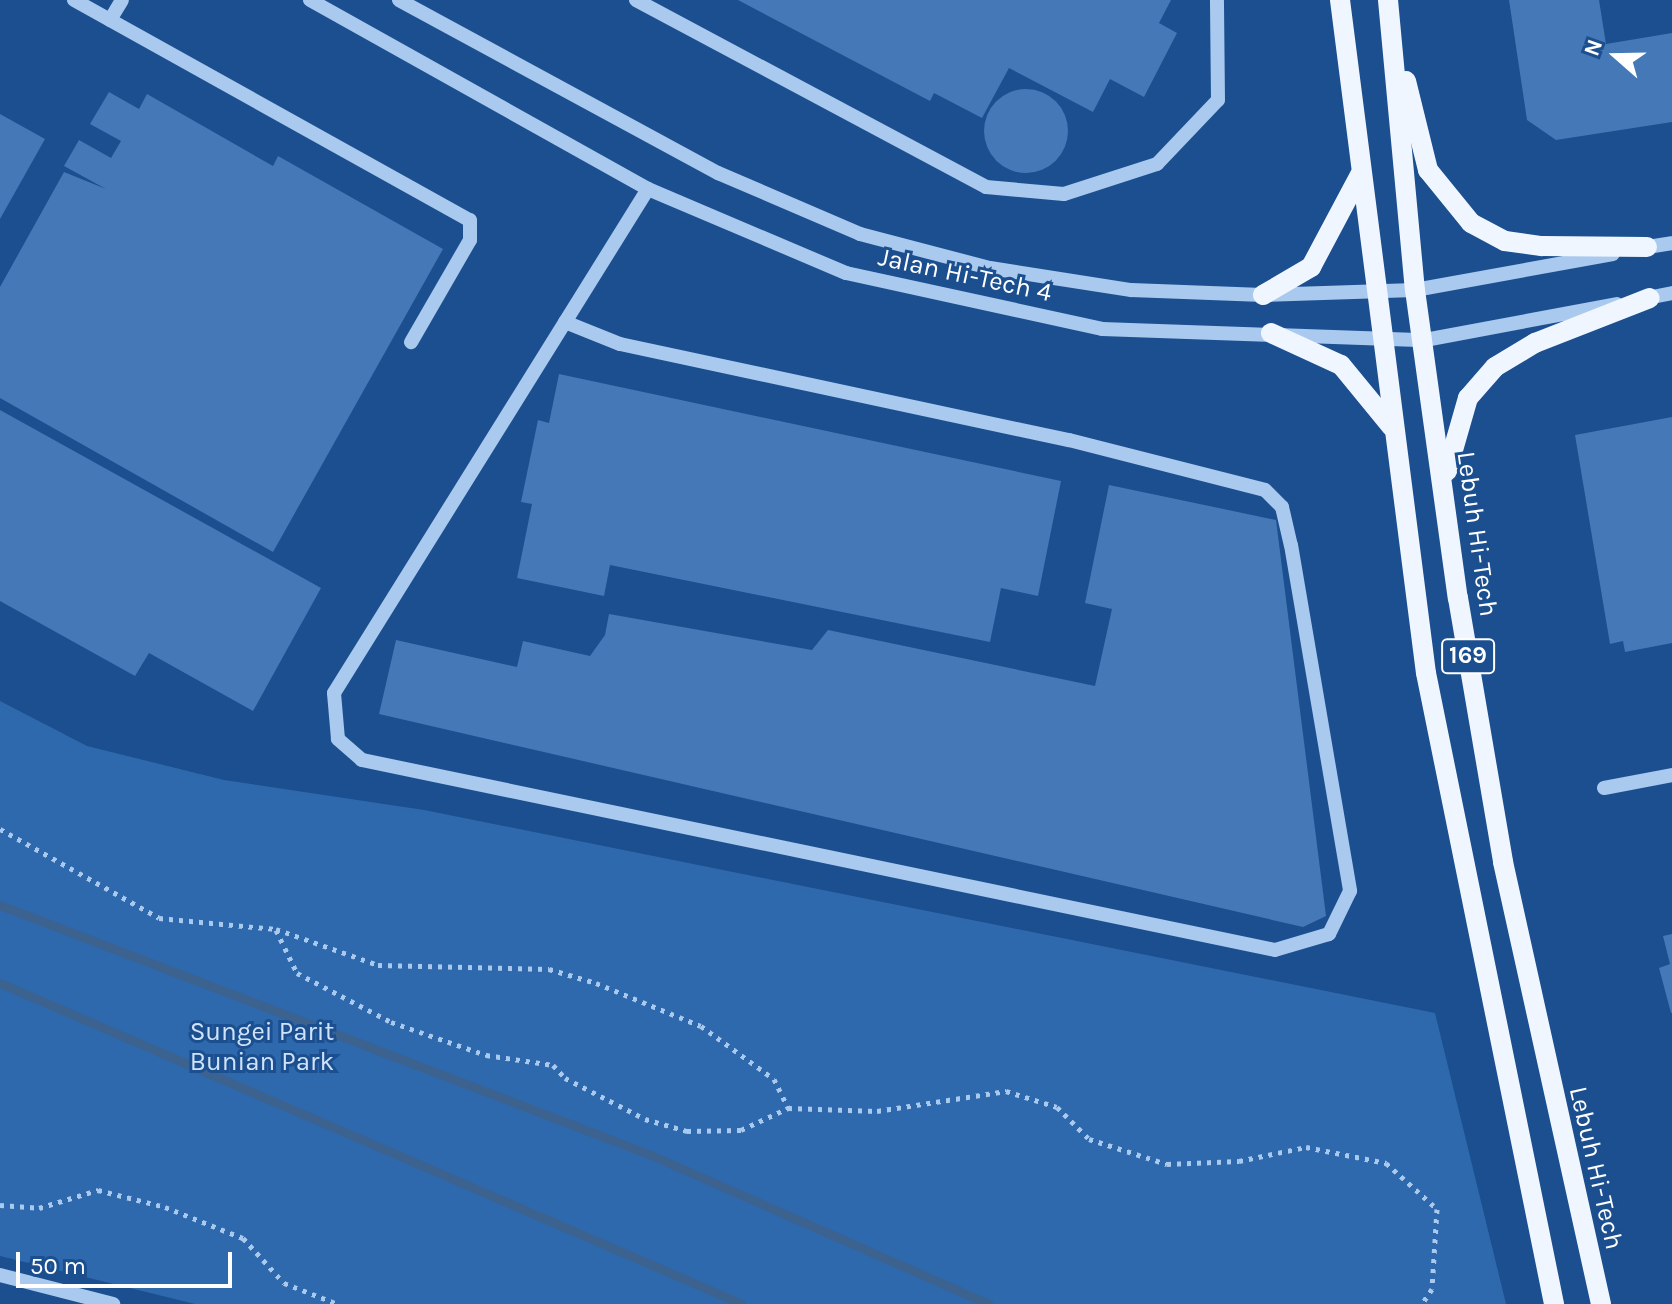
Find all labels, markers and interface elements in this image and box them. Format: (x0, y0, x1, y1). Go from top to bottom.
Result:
north arrow (1576, 16, 1656, 96)
text: N (1579, 36, 1608, 60)
street label: Jalan Hi-Tech 4 (875, 241, 1055, 309)
street label: Lebuh Hi-Tech (1450, 450, 1504, 618)
road number: 169 (1440, 636, 1496, 676)
park label: Sungei Parit Bunian Park (190, 1016, 334, 1078)
street label: Lebuh Hi-Tech (1562, 1084, 1630, 1252)
scale bar (20, 1236, 236, 1286)
text: 50 m (30, 1252, 86, 1280)

